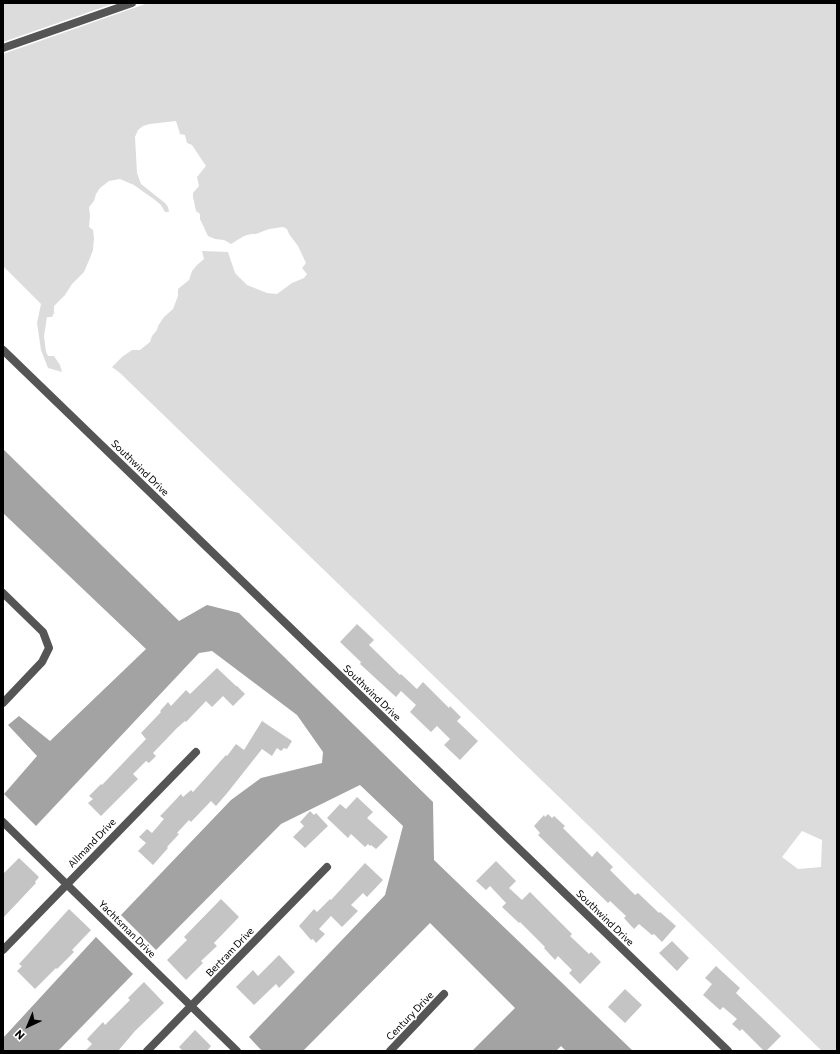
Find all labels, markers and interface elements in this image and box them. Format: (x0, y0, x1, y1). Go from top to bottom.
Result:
street label: Southwind Drive (109, 438, 171, 498)
street label: Southwind Drive (341, 663, 403, 723)
street label: Allmand Drive (66, 816, 118, 870)
street label: Southwind Drive (574, 888, 636, 948)
street label: Yachtsman Drive (96, 898, 158, 960)
street label: Bertram Drive (204, 925, 256, 979)
street label: Century Drive (384, 989, 436, 1043)
north arrow (8, 1006, 48, 1046)
text: N (12, 1027, 27, 1043)

